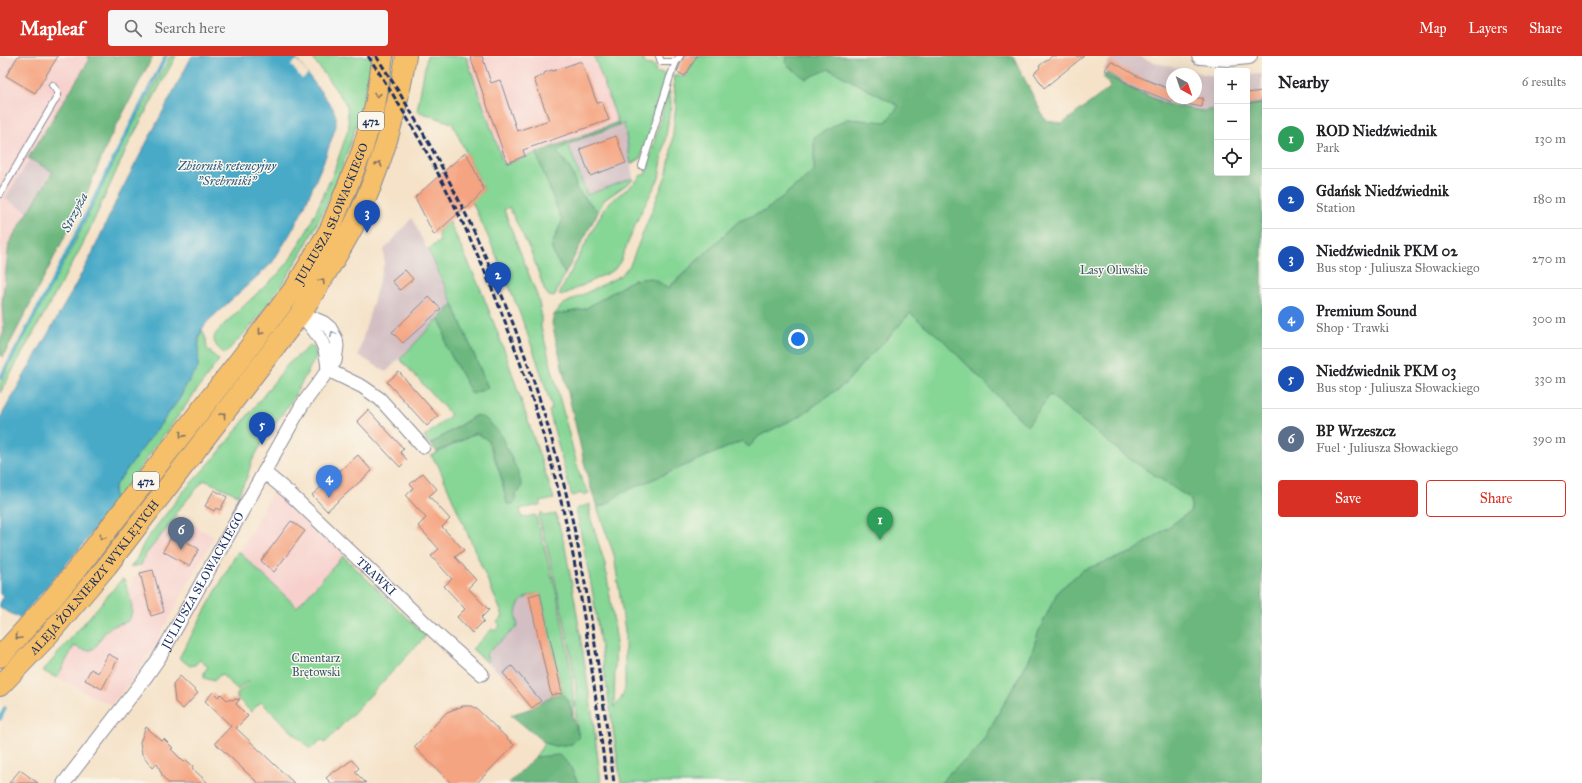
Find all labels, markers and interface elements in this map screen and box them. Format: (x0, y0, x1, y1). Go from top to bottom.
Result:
search box (108, 10, 388, 46)
text: Mapleaf (20, 17, 84, 40)
icon: search (122, 17, 144, 39)
text: Search here (154, 19, 225, 37)
text: Map (1419, 20, 1447, 37)
text: Layers (1469, 20, 1507, 37)
text: Share (1529, 20, 1562, 37)
north arrow (1166, 68, 1202, 104)
map controls (1214, 68, 1250, 176)
button: + (1214, 68, 1250, 104)
text: Nearby (1278, 72, 1329, 93)
text: 6 results (1522, 74, 1566, 90)
one-way arrow (373, 91, 382, 98)
button: − (1214, 104, 1250, 140)
road number: 472 (358, 112, 384, 130)
text: ROD Niedźwiednik (1316, 122, 1437, 140)
text: 1 (1288, 131, 1294, 147)
text: 130 m (1534, 131, 1566, 147)
button: locate (1214, 140, 1250, 176)
text: Park (1316, 140, 1340, 156)
street label: JULIUSZA SŁOWACKIEGO (291, 141, 371, 289)
water label: Zbiornik retencyjny "Srebrniki" (177, 158, 277, 189)
one-way arrow (374, 160, 382, 167)
text: Gdańsk Niedźwiednik (1316, 182, 1449, 200)
water label: Strzyża (58, 190, 92, 236)
text: 2 (1288, 191, 1294, 207)
text: 180 m (1533, 191, 1566, 207)
pin: 3 (354, 200, 380, 233)
text: Station (1316, 200, 1355, 216)
text: Niedźwiednik PKM 02 (1316, 242, 1458, 260)
text: 3 (1288, 251, 1294, 267)
text: 270 m (1532, 251, 1566, 267)
text: Bus stop · Juliusza Słowackiego (1316, 260, 1480, 276)
pin: 2 (485, 262, 511, 295)
park label: Lasy Oliwskie (1080, 263, 1148, 277)
one-way arrow (318, 278, 325, 285)
text: Premium Sound (1316, 302, 1417, 320)
text: 4 (1287, 311, 1295, 327)
text: 300 m (1532, 311, 1566, 327)
text: Shop · Trawki (1316, 320, 1389, 336)
one-way arrow (259, 327, 266, 334)
your location (788, 329, 808, 349)
one-way arrow (330, 331, 338, 338)
text: Niedźwiednik PKM 03 (1316, 362, 1456, 380)
text: 5 (1288, 371, 1294, 387)
text: 330 m (1534, 371, 1566, 387)
text: Bus stop · Juliusza Słowackiego (1316, 380, 1480, 396)
pin: 5 (249, 412, 275, 445)
one-way arrow (218, 413, 225, 420)
text: BP Wrzeszcz (1316, 422, 1396, 440)
one-way arrow (180, 430, 187, 437)
text: 6 (1288, 431, 1294, 447)
text: 390 m (1533, 431, 1566, 447)
text: Fuel · Juliusza Słowackiego (1316, 440, 1458, 456)
pin: 4 (316, 465, 342, 498)
road number: 472 (133, 472, 159, 490)
button: Save (1278, 480, 1418, 517)
button: Share (1426, 480, 1566, 517)
street label: ALEJA ŻOŁNIERZY WYKLĘTYCH (26, 497, 162, 658)
pin: 1 (867, 507, 893, 540)
street label: JULIUSZA SŁOWACKIEGO (158, 510, 247, 654)
pin: 6 (168, 517, 194, 550)
one-way arrow (100, 533, 107, 540)
street label: TRAWKI (353, 554, 399, 598)
one-way arrow (16, 632, 23, 639)
park label: Cmentarz Brętowski (291, 651, 341, 679)

